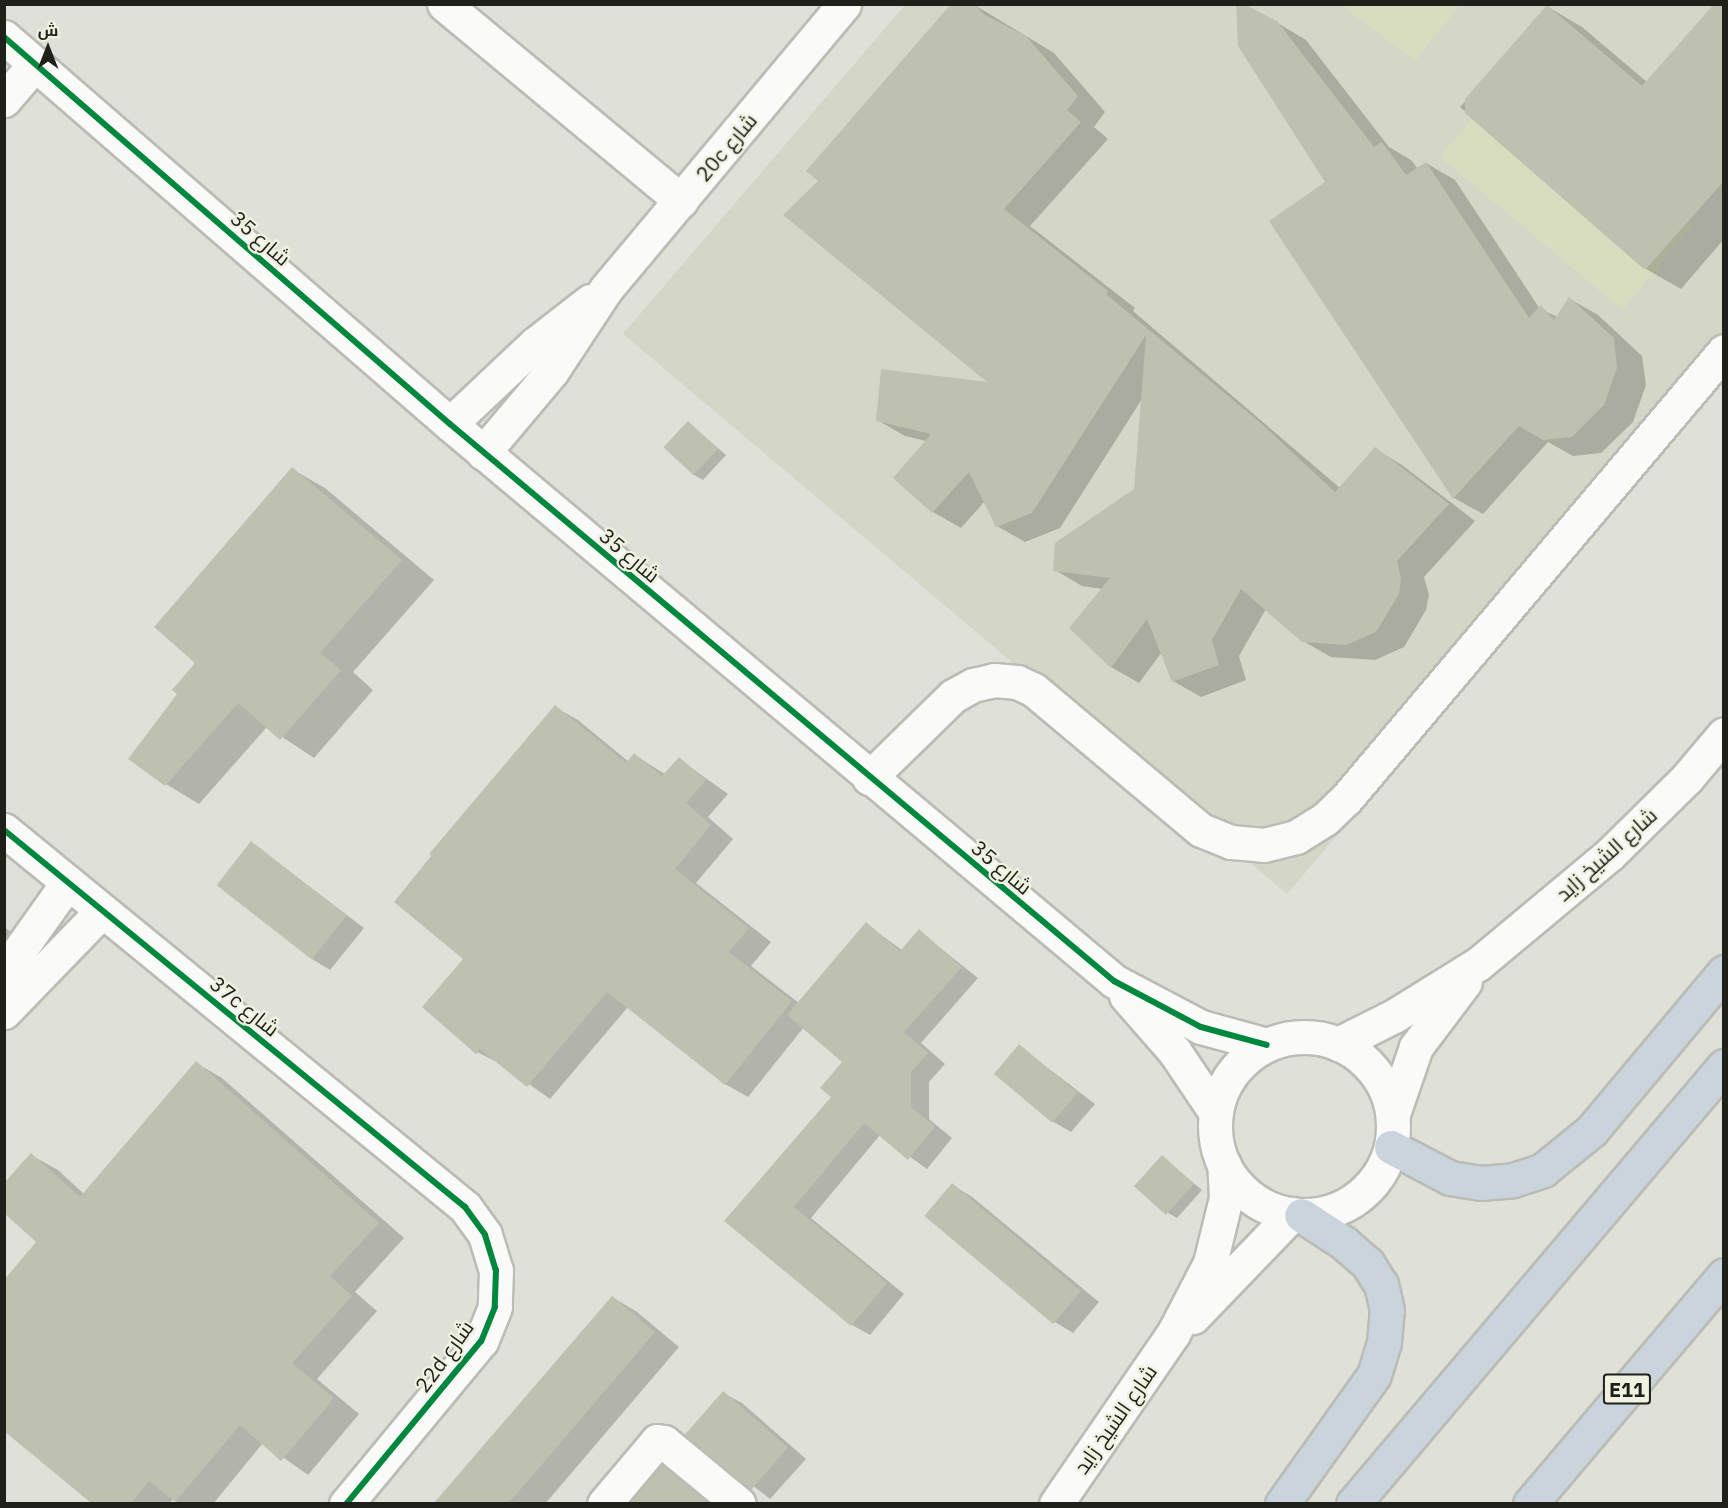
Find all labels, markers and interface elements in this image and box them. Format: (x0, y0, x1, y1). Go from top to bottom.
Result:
north arrow (18, 18, 78, 78)
text: ش (38, 20, 58, 40)
street label: 20c شارع (690, 108, 762, 186)
street label: شارع 35 (226, 205, 296, 271)
street label: شارع 35 (595, 523, 665, 587)
street label: شارع الشيخ زايد (1550, 802, 1662, 906)
street label: شارع 35 (967, 835, 1037, 899)
street label: 37c شارع (205, 971, 285, 1041)
street label: 22d شارع (409, 1315, 479, 1397)
street label: شارع الشيخ زايد (1068, 1360, 1162, 1478)
road number: E11 (1602, 1372, 1652, 1406)

